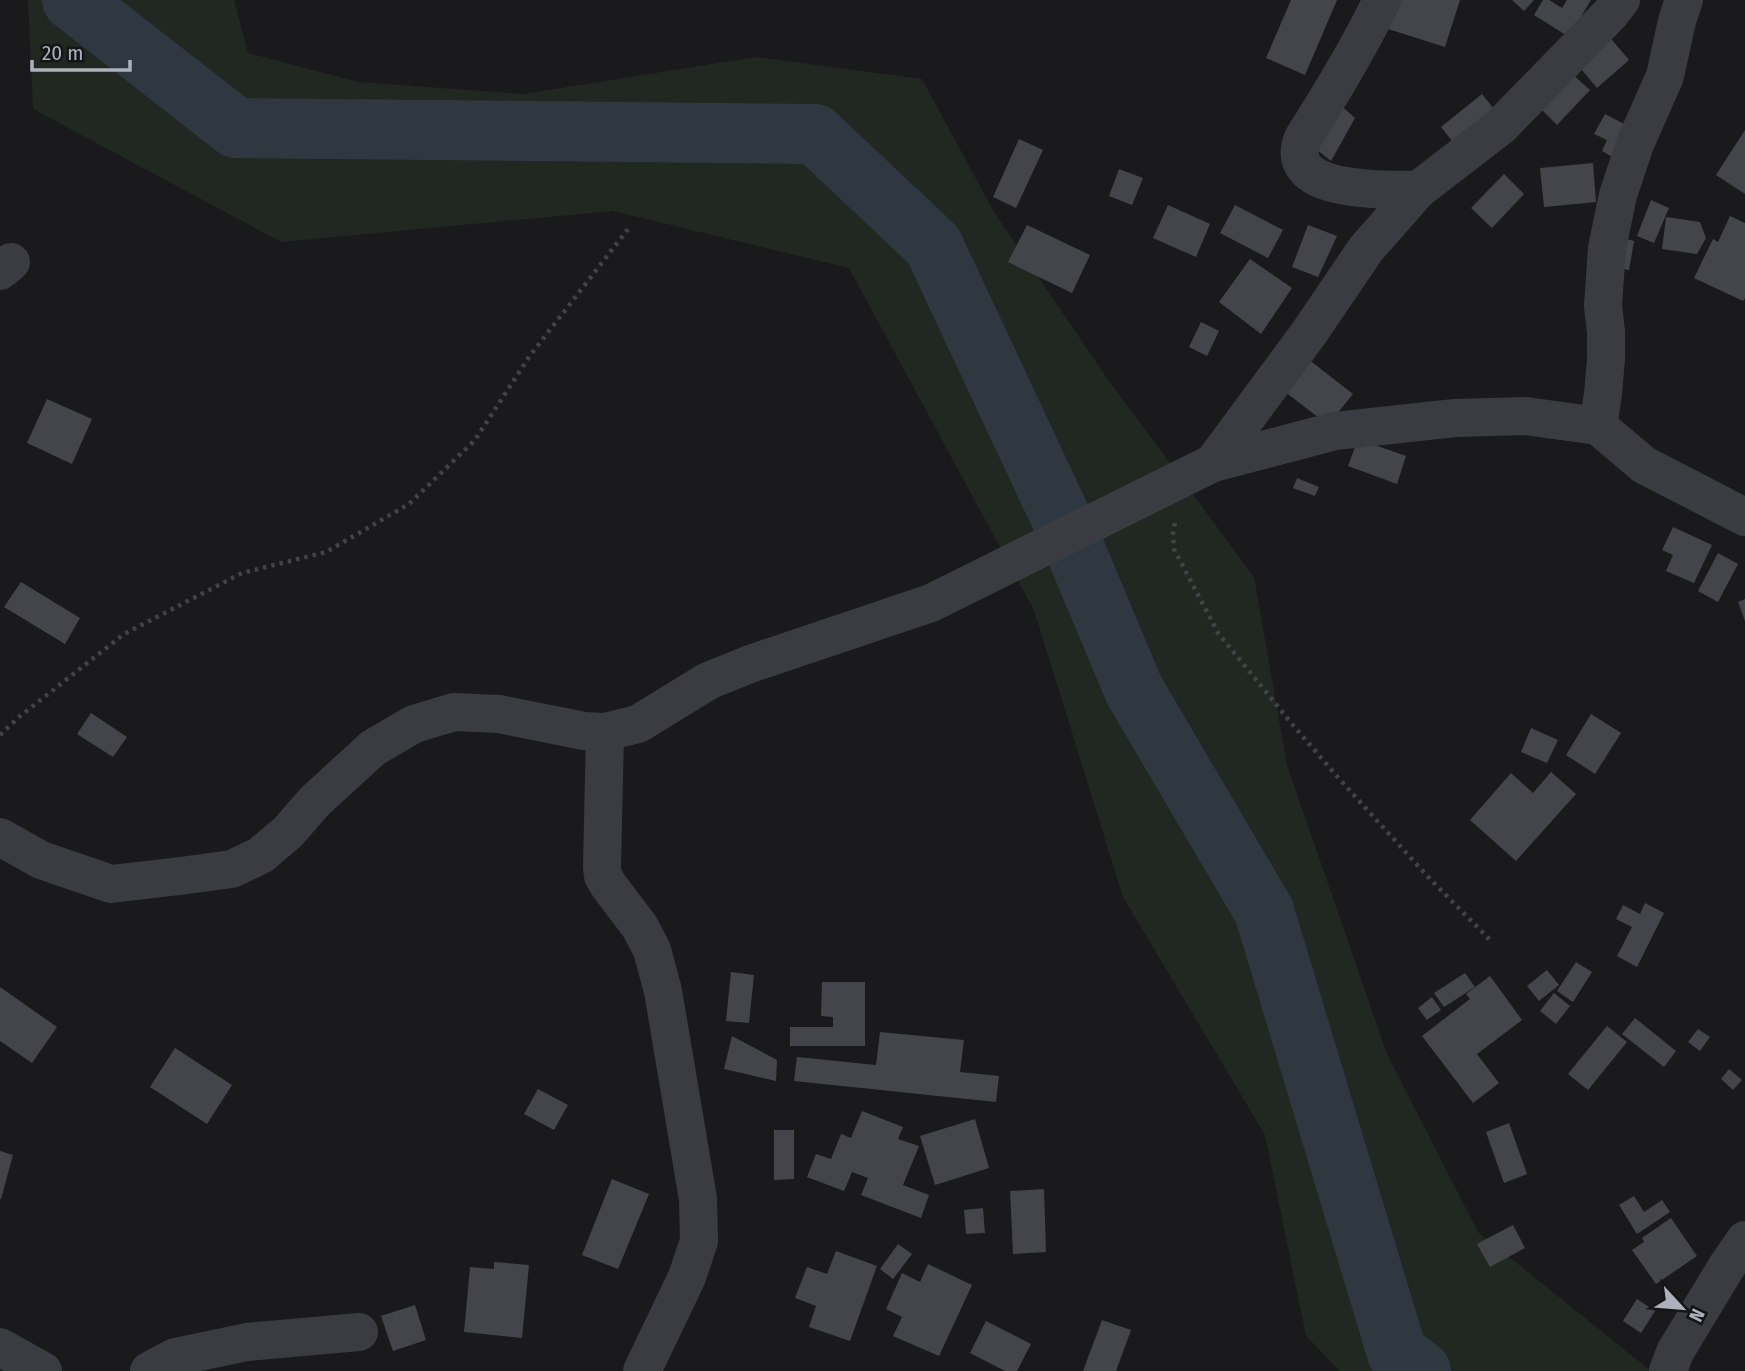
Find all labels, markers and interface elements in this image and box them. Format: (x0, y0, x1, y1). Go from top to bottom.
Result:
scale bar (32, 28, 130, 72)
text: 20 m (42, 40, 83, 66)
north arrow (1647, 1273, 1717, 1343)
text: N (1684, 1305, 1710, 1325)

